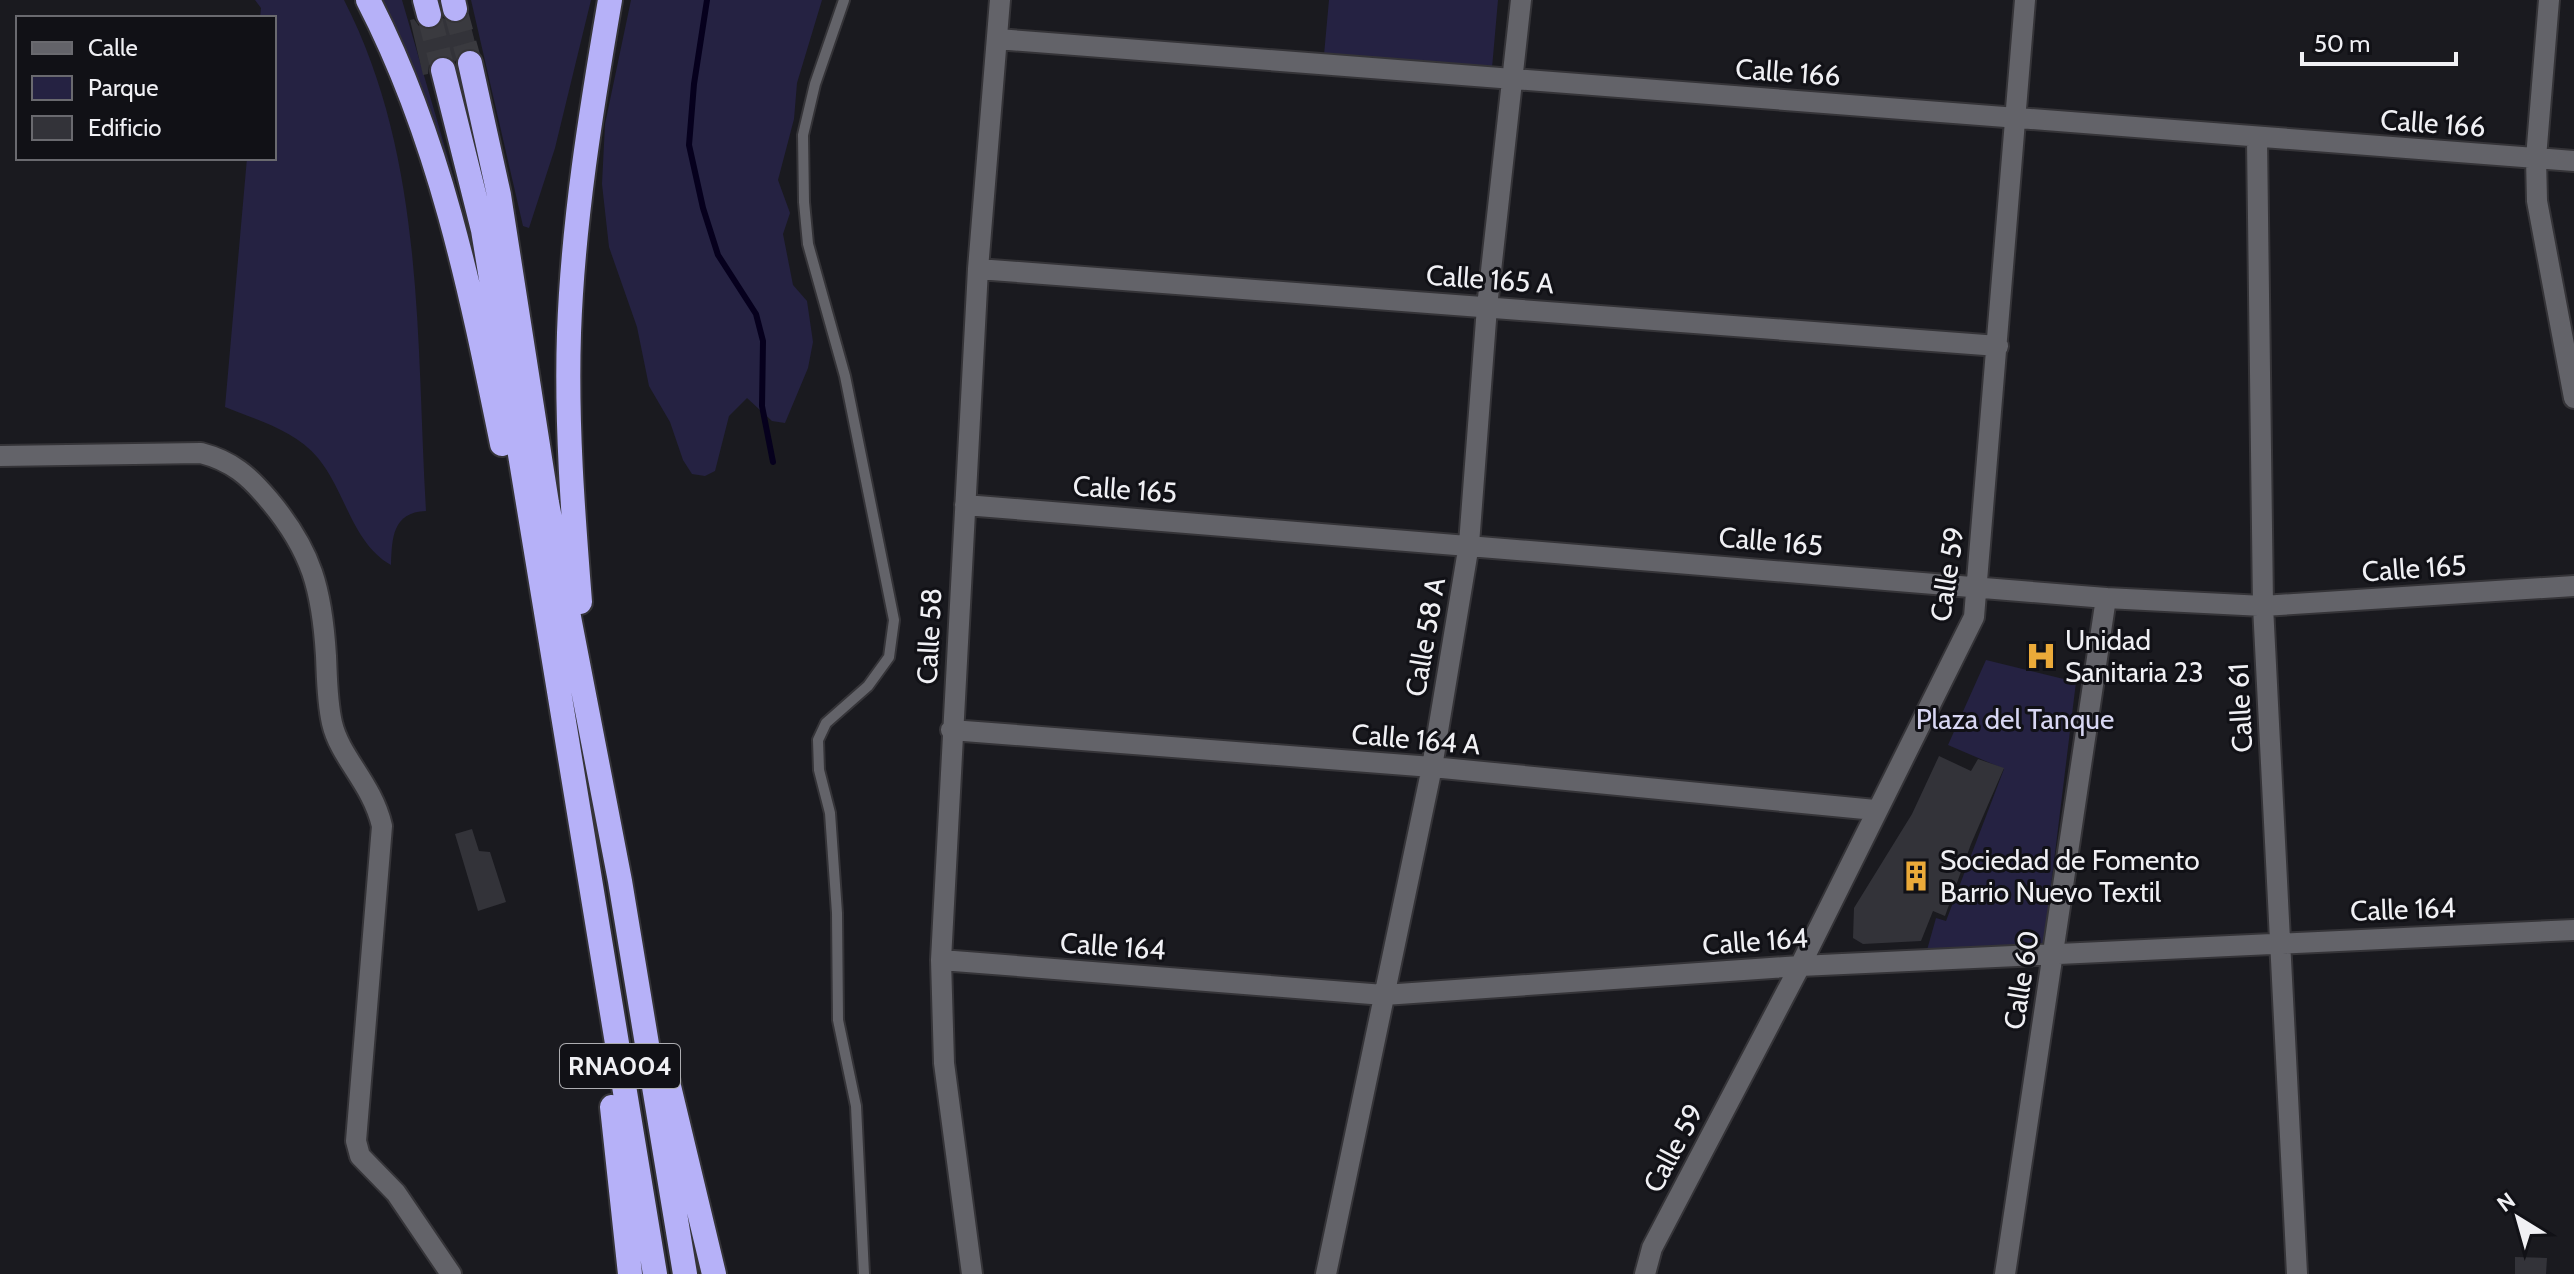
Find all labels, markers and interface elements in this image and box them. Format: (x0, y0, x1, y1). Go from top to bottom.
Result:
legend (16, 16, 276, 160)
scale bar (2302, 16, 2456, 66)
text: 50 m (2314, 29, 2370, 58)
text: Calle (88, 33, 138, 62)
street label: Calle 166 (1734, 51, 1842, 93)
text: Parque (88, 73, 158, 102)
street label: Calle 166 (2379, 102, 2487, 144)
text: Edificio (88, 113, 162, 142)
street label: Calle 165 A (1425, 258, 1556, 300)
street label: Calle 165 (1072, 468, 1178, 510)
street label: Calle 165 (1717, 520, 1825, 562)
street label: Calle 59 (1923, 524, 1971, 624)
street label: Calle 165 (2361, 547, 2467, 589)
street label: Calle 58 A (1398, 574, 1452, 699)
street label: Calle 58 (909, 587, 949, 685)
place label: Unidad Sanitaria 23 (2065, 623, 2204, 689)
hospital icon: Unidad Sanitaria 23 (2024, 639, 2058, 673)
street label: Calle 61 (2221, 663, 2259, 753)
park label: Plaza del Tanque (1916, 702, 2114, 736)
street label: Calle 164 A (1350, 716, 1483, 762)
place label: Sociedad de Fomento Barrio Nuevo Textil (1940, 843, 2200, 909)
building icon: Sociedad de Fomento Barrio Nuevo Textil (1899, 859, 1933, 893)
street label: Calle 164 (2350, 890, 2456, 928)
street label: Calle 164 (1701, 920, 1809, 962)
street label: Calle 164 (1059, 925, 1167, 967)
street label: Calle 60 (1996, 928, 2046, 1032)
road number: RNA004 (560, 1044, 680, 1088)
street label: Calle 59 (1636, 1098, 1710, 1198)
north arrow (2478, 1178, 2558, 1258)
text: N (2492, 1187, 2521, 1218)

